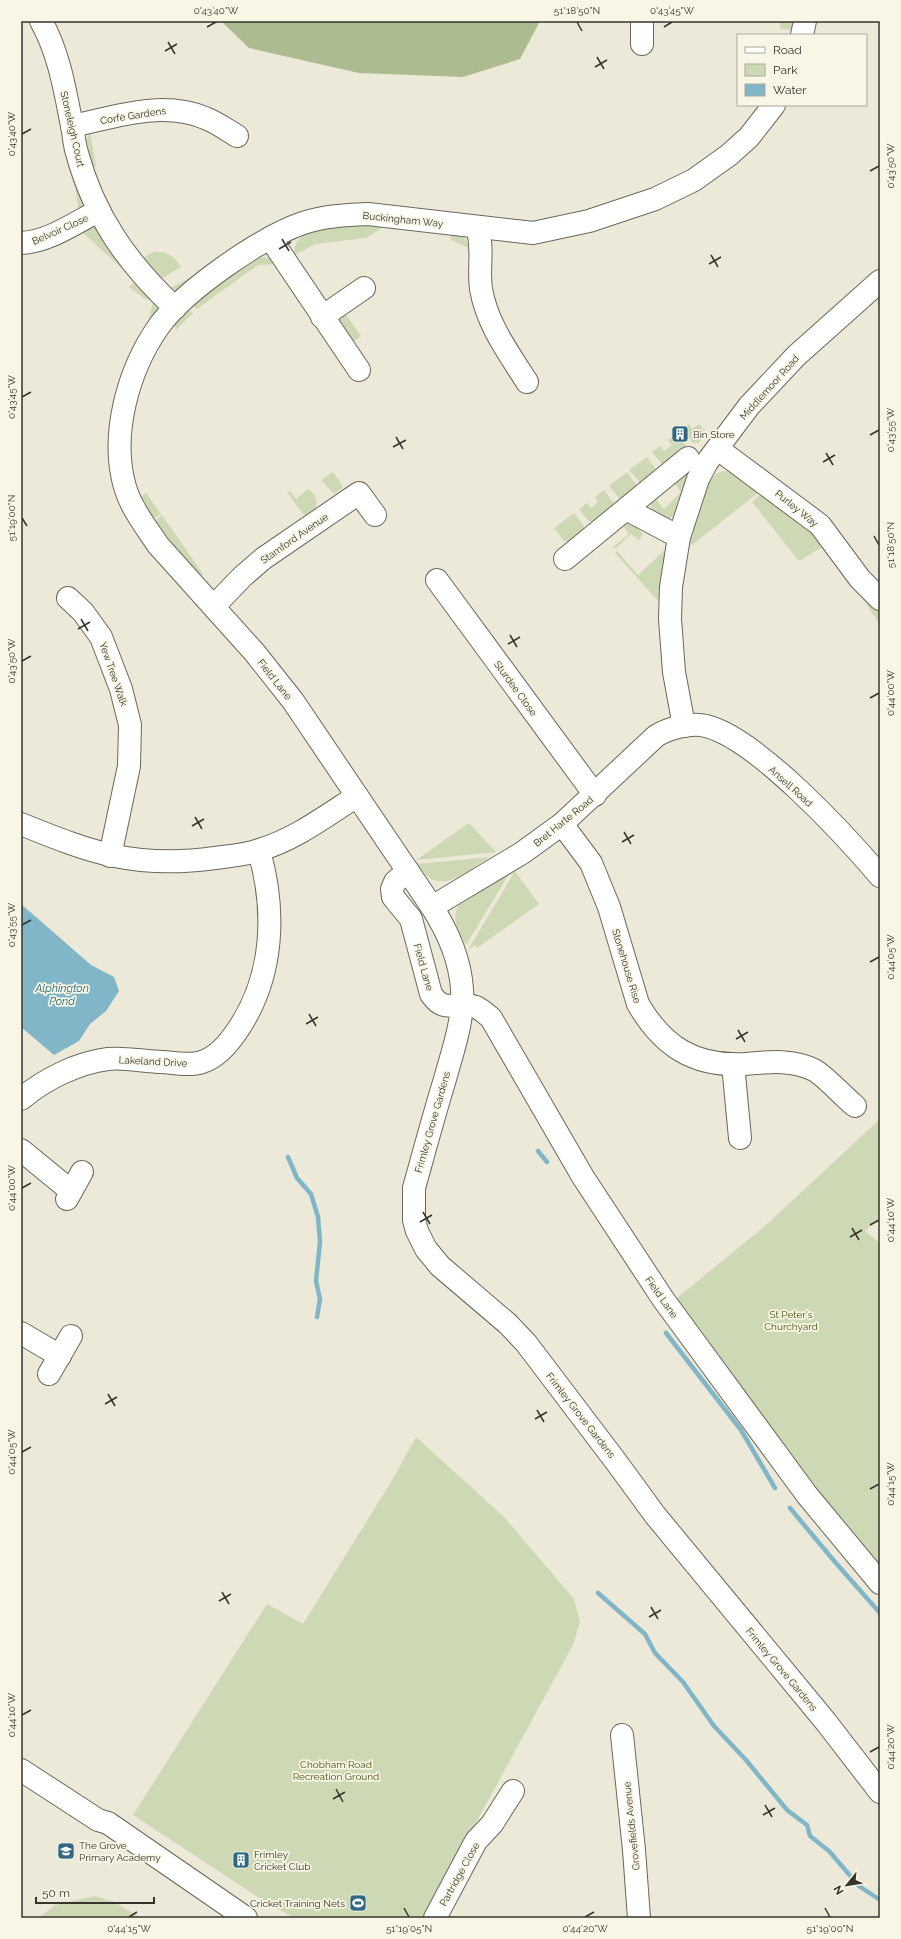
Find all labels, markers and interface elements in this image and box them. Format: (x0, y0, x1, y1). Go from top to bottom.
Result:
text: 0°43'40"W (194, 5, 239, 16)
text: 51°18'50"N (554, 5, 600, 16)
text: 0°43'45"W (650, 5, 695, 16)
legend (737, 34, 867, 106)
text: Road (773, 43, 802, 57)
text: Park (773, 63, 798, 77)
text: Water (773, 83, 807, 97)
street label: Stoneleigh Court (58, 90, 87, 169)
street label: Corfe Gardens (99, 105, 167, 126)
text: 0°43'40"W (6, 111, 17, 156)
text: 0°43'50"W (885, 143, 896, 189)
street label: Buckingham Way (362, 210, 444, 229)
street label: Belvoir Close (30, 212, 90, 247)
street label: Middlemoor Road (738, 353, 801, 422)
text: 0°43'45"W (6, 374, 17, 419)
text: 0°43'55"W (885, 407, 896, 452)
building icon: Bin Store (670, 424, 690, 444)
place label: Bin Store (693, 429, 735, 440)
street label: Purley Way (773, 488, 821, 529)
text: 51°19'00"N (6, 495, 17, 541)
street label: Stamford Avenue (258, 511, 330, 566)
text: 51°18'50"N (885, 522, 896, 568)
text: 0°43'50"W (6, 638, 17, 684)
street label: Yew Tree Walk (97, 641, 130, 708)
street label: Field Lane (255, 657, 294, 702)
street label: Sturdee Close (492, 659, 539, 718)
text: 0°44'00"W (885, 669, 896, 716)
street label: Ansell Road (767, 764, 815, 809)
street label: Bret Harte Road (531, 794, 595, 849)
text: 0°43'55"W (6, 902, 17, 947)
street label: Stonehouse Rise (610, 928, 643, 1005)
text: 0°44'05"W (885, 934, 896, 980)
street label: Field Lane (412, 942, 436, 992)
water label: Alphington Pond (34, 982, 89, 1008)
street label: Lakeland Drive (118, 1054, 188, 1069)
street label: Frimley Grove Gardens (413, 1070, 452, 1174)
text: 0°44'00"W (6, 1164, 17, 1211)
text: 0°44'10"W (885, 1197, 896, 1242)
street label: Field Lane (643, 1274, 680, 1320)
park label: St Peter's Churchyard (764, 1309, 818, 1332)
street label: Frimley Grove Gardens (544, 1371, 617, 1460)
text: 0°44'05"W (6, 1429, 17, 1475)
text: 0°44'15"W (885, 1462, 896, 1506)
street label: Frimley Grove Gardens (744, 1626, 820, 1713)
text: 0°44'10"W (6, 1692, 17, 1737)
text: 0°44'20"W (885, 1724, 896, 1770)
park label: Chobham Road Recreation Ground (293, 1759, 379, 1782)
street label: Grovefields Avenue (621, 1781, 642, 1871)
place label: The Grove Primary Academy (79, 1840, 161, 1863)
street label: Partridge Close (437, 1840, 482, 1908)
school or university icon: The Grove Primary Academy (56, 1841, 76, 1861)
place label: Frimley Cricket Club (254, 1849, 310, 1872)
building icon: Frimley Cricket Club (231, 1850, 251, 1870)
north arrow (827, 1865, 867, 1905)
scale bar (36, 1879, 154, 1905)
text: N (831, 1883, 847, 1897)
text: 50 m (42, 1886, 70, 1900)
sports icon: Cricket Training Nets (348, 1893, 368, 1913)
place label: Cricket Training Nets (250, 1898, 345, 1909)
text: 0°44'15"W (107, 1923, 151, 1934)
text: 51°19'05"N (386, 1923, 432, 1934)
text: 0°44'20"W (562, 1923, 608, 1934)
text: 51°19'00"N (807, 1923, 853, 1934)

